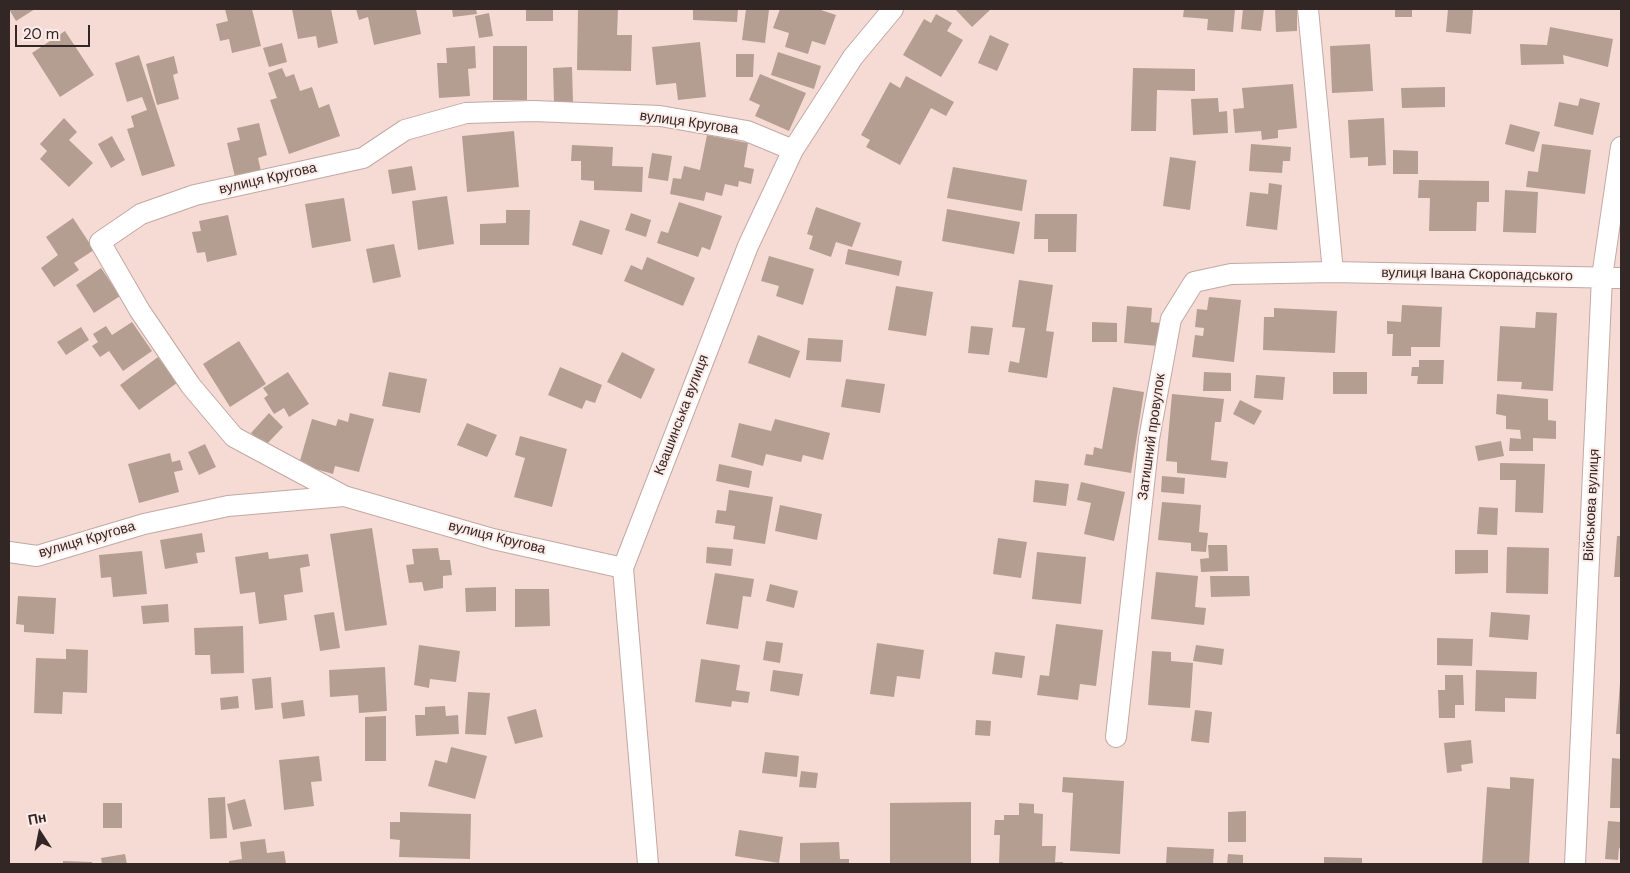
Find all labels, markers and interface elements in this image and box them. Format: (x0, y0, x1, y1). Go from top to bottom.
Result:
scale bar (18, 15, 92, 47)
text: 20 m (23, 24, 59, 44)
street label: вулиця Кругова (639, 108, 739, 138)
street label: вулиця Кругова (218, 160, 318, 198)
street label: вулиця Івана Скоропадського (1381, 265, 1573, 285)
street label: Квашинська вулиця (651, 352, 713, 478)
street label: Затишний провулок (1135, 373, 1169, 501)
street label: Військова вулиця (1581, 448, 1603, 562)
street label: вулиця Кругова (37, 518, 137, 562)
street label: вулиця Кругова (447, 518, 547, 558)
north arrow (15, 808, 65, 858)
text: Пн (26, 808, 48, 829)

